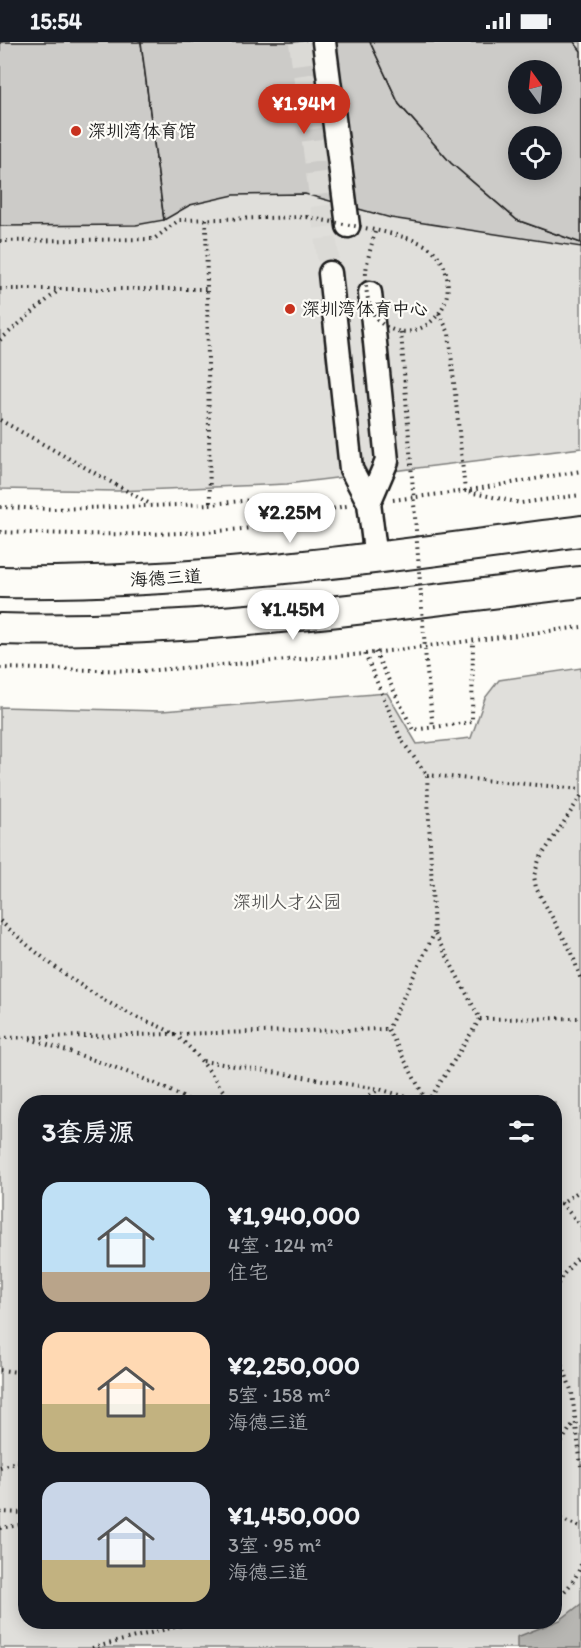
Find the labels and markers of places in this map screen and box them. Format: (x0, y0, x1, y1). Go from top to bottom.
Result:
pin: ¥1.94M (255, 84, 353, 135)
place label: 深圳湾体育馆 (88, 120, 196, 142)
marker: 深圳湾体育馆 (69, 124, 83, 138)
place label: 深圳湾体育中心 (302, 298, 428, 320)
marker: 深圳湾体育中心 (283, 302, 297, 316)
pin: ¥2.25M (241, 493, 339, 544)
pin: ¥1.45M (244, 590, 342, 641)

